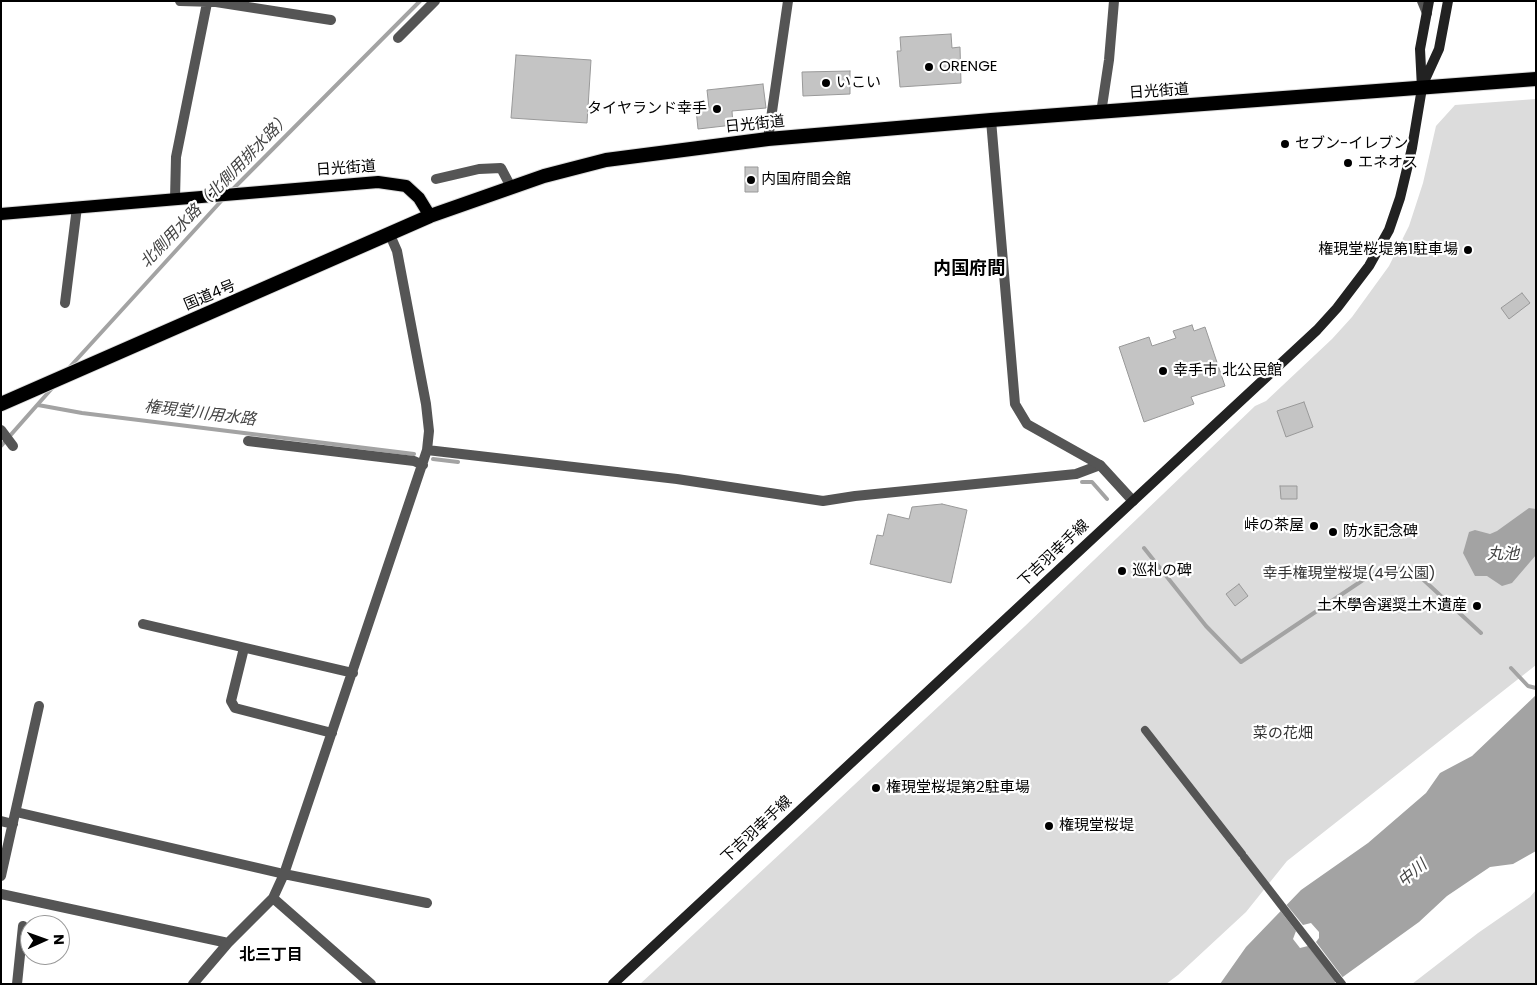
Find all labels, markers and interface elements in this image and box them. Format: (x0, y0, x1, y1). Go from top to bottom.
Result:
place label: ORENGE (939, 58, 998, 76)
marker: ORENGE (923, 61, 935, 73)
place label: いこい (836, 74, 881, 92)
marker: いこい (820, 77, 832, 89)
street label: 日光街道 (1128, 81, 1190, 103)
place label: タイヤランド幸手 (587, 100, 707, 118)
marker: タイヤランド幸手 (711, 103, 723, 115)
water label: 北側用水路（北側用排水路） (137, 110, 295, 272)
street label: 日光街道 (724, 113, 786, 137)
place label: セブン-イレブン (1295, 135, 1408, 153)
marker: セブン-イレブン (1279, 138, 1291, 150)
place label: エネオス (1358, 154, 1418, 172)
marker: エネオス (1342, 157, 1354, 169)
street label: 日光街道 (315, 158, 377, 180)
place label: 内国府間会館 (761, 171, 851, 189)
marker: 内国府間会館 (745, 174, 757, 186)
place label: 権現堂桜堤第1駐車場 (1318, 241, 1458, 259)
marker: 権現堂桜堤第1駐車場 (1462, 244, 1474, 256)
district label: 内国府間 (933, 258, 1005, 280)
street label: 国道4号 (181, 277, 239, 315)
place label: 幸手市 北公民館 (1173, 362, 1282, 380)
marker: 幸手市 北公民館 (1157, 365, 1169, 377)
water label: 権現堂川用水路 (143, 398, 257, 430)
street label: 下吉羽幸手線 (1015, 517, 1093, 591)
place label: 峠の茶屋 (1244, 517, 1304, 535)
marker: 峠の茶屋 (1308, 520, 1320, 532)
place label: 防水記念碑 (1343, 523, 1418, 541)
marker: 防水記念碑 (1327, 526, 1339, 538)
water label: 丸池 (1487, 545, 1519, 565)
place label: 巡礼の碑 (1132, 562, 1192, 580)
marker: 巡礼の碑 (1116, 565, 1128, 577)
park label: 幸手権現堂桜堤(4号公園) (1262, 565, 1436, 583)
place label: 土木學舎選奨土木遺産 (1317, 597, 1467, 615)
marker: 土木學舎選奨土木遺産 (1471, 600, 1483, 612)
park label: 菜の花畑 (1253, 725, 1313, 743)
place label: 権現堂桜堤第2駐車場 (886, 779, 1030, 797)
marker: 権現堂桜堤第2駐車場 (870, 782, 882, 794)
street label: 下吉羽幸手線 (718, 793, 796, 867)
place label: 権現堂桜堤 (1059, 817, 1134, 835)
marker: 権現堂桜堤 (1043, 820, 1055, 832)
water label: 中川 (1395, 856, 1431, 892)
north arrow (20, 915, 70, 965)
text: N (49, 934, 69, 945)
district label: 北三丁目 (239, 946, 303, 966)

